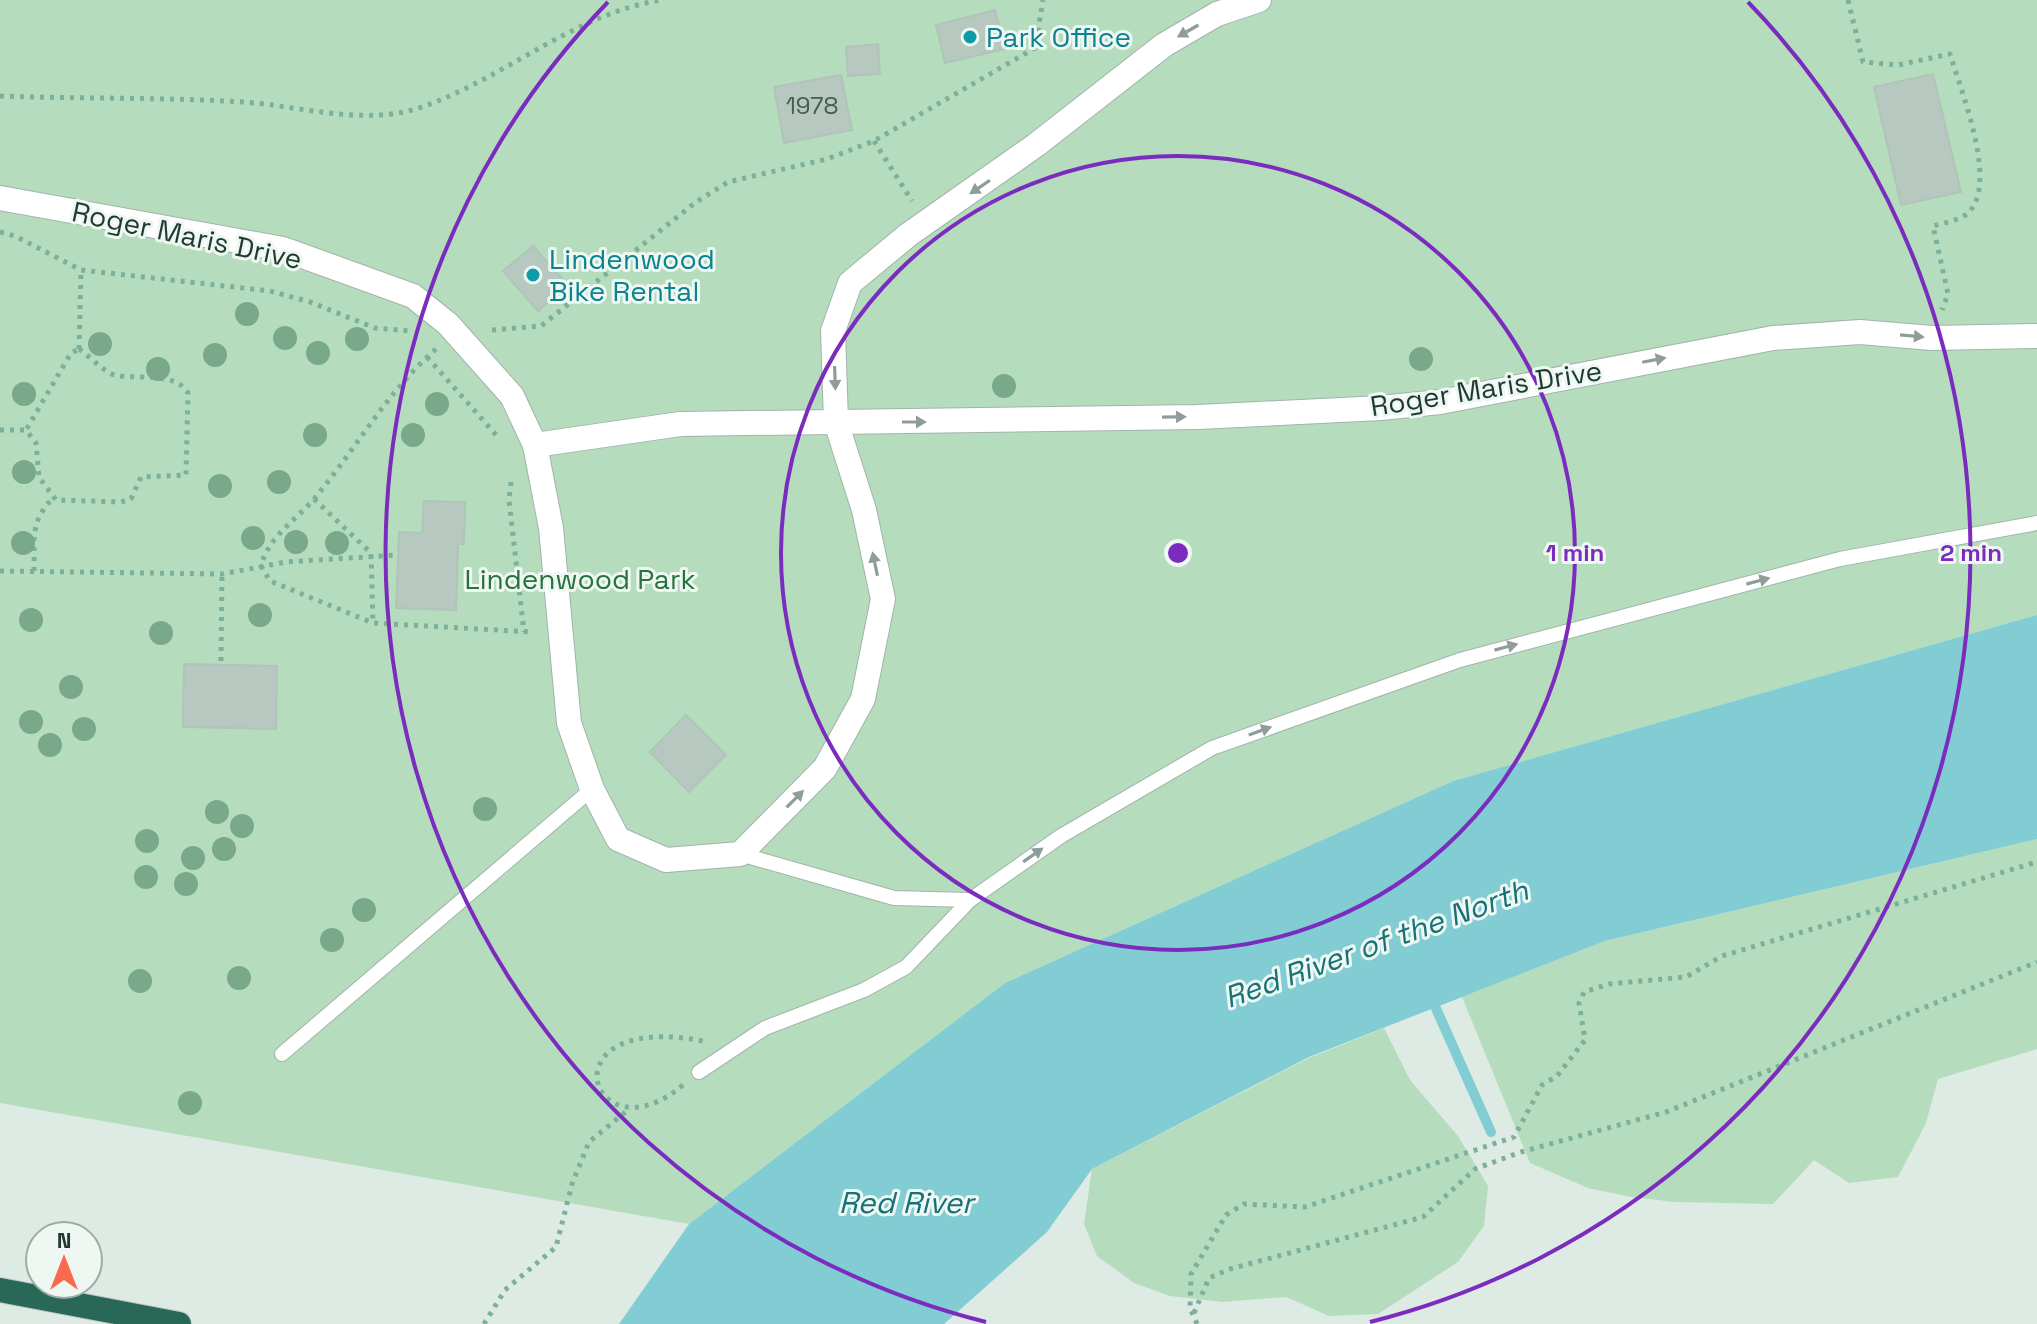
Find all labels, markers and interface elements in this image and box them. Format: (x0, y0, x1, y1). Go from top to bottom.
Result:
place label: Park Office (986, 19, 1131, 55)
one-way arrow (1177, 24, 1199, 38)
marker: Park Office (961, 28, 979, 46)
house number: 1978 (786, 90, 838, 121)
one-way arrow (969, 179, 990, 194)
street label: Roger Maris Drive (69, 193, 305, 277)
place label: Lindenwood Bike Rental (549, 241, 715, 309)
marker: Lindenwood Bike Rental (524, 266, 542, 284)
one-way arrow (1900, 330, 1925, 343)
street label: Roger Maris Drive (1368, 352, 1604, 424)
one-way arrow (1642, 353, 1667, 365)
one-way arrow (828, 366, 841, 391)
one-way arrow (1162, 411, 1187, 424)
one-way arrow (902, 416, 927, 428)
text: 1 min (1546, 537, 1604, 568)
text: 2 min (1940, 537, 2002, 568)
centre of rings (1164, 539, 1192, 567)
one-way arrow (868, 551, 881, 576)
park label: Lindenwood Park (464, 561, 696, 597)
one-way arrow (1745, 574, 1770, 586)
one-way arrow (1494, 641, 1519, 653)
one-way arrow (1248, 724, 1272, 736)
one-way arrow (785, 790, 804, 809)
one-way arrow (1023, 848, 1044, 864)
water label: Red River of the North (1218, 870, 1534, 1017)
water label: Red River (839, 1183, 976, 1222)
north arrow (24, 1220, 104, 1300)
text: N (57, 1226, 71, 1254)

